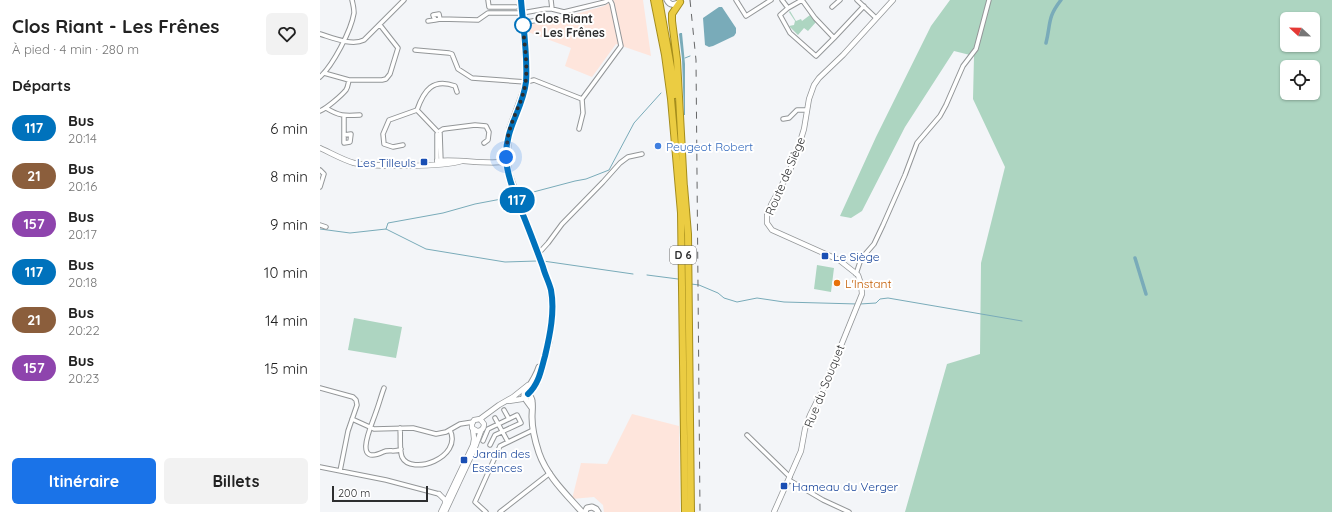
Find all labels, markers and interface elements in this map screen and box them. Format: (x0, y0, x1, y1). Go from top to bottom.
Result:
place label: Clos Riant - Les Frênes (535, 11, 605, 40)
north arrow (1280, 12, 1320, 52)
map controls (1280, 12, 1320, 100)
button: heart (266, 13, 308, 55)
text: Clos Riant - Les Frênes (12, 14, 220, 38)
marker: Clos Riant - Les Frênes (514, 16, 532, 34)
text: À pied · 4 min · 280 m (12, 41, 139, 57)
button: locate (1280, 60, 1320, 100)
text: Départs (12, 76, 71, 95)
text: Bus (68, 111, 94, 130)
text: 117 (25, 119, 43, 137)
text: 6 min (270, 119, 308, 138)
text: 20:14 (68, 130, 97, 146)
street label: Route de Siège (762, 134, 808, 217)
place label: Peugeot Robert (666, 139, 753, 154)
marker: Peugeot Robert (653, 141, 663, 151)
your location (496, 147, 516, 167)
place label: Les Tilleuls (357, 155, 416, 170)
marker: Les Tilleuls (419, 157, 429, 167)
text: Bus (68, 159, 94, 178)
text: 21 (27, 167, 41, 185)
text: 8 min (270, 167, 308, 186)
text: 20:16 (68, 178, 97, 194)
line badge: 117 (494, 187, 540, 213)
text: 117 (508, 191, 526, 209)
text: Bus (68, 207, 94, 226)
text: 157 (23, 215, 45, 233)
text: 9 min (270, 215, 308, 234)
text: 20:17 (68, 226, 97, 242)
road number: D 6 (670, 246, 696, 264)
place label: Le Siège (833, 249, 880, 264)
marker: Le Siège (820, 251, 830, 261)
text: Bus (68, 255, 94, 274)
text: 117 (25, 263, 43, 281)
text: 10 min (264, 263, 308, 282)
text: 20:18 (68, 274, 97, 290)
place label: L'Instant (845, 276, 892, 291)
marker: L'Instant (832, 278, 842, 288)
text: Bus (68, 303, 94, 322)
text: 21 (27, 311, 41, 329)
text: 14 min (265, 311, 308, 330)
text: 20:22 (68, 322, 100, 338)
street label: Rue du Souquet (801, 342, 847, 430)
text: Bus (68, 351, 94, 370)
text: 157 (23, 359, 45, 377)
text: 15 min (265, 359, 308, 378)
text: 20:23 (68, 370, 99, 386)
place label: Jardin des Essences (472, 446, 531, 475)
marker: Jardin des Essences (459, 455, 469, 465)
button: Itinéraire (12, 458, 156, 504)
button: Billets (164, 458, 308, 504)
place label: Hameau du Verger (792, 479, 898, 494)
marker: Hameau du Verger (779, 481, 789, 491)
scale bar (332, 484, 428, 503)
text: 200 m (338, 486, 370, 500)

